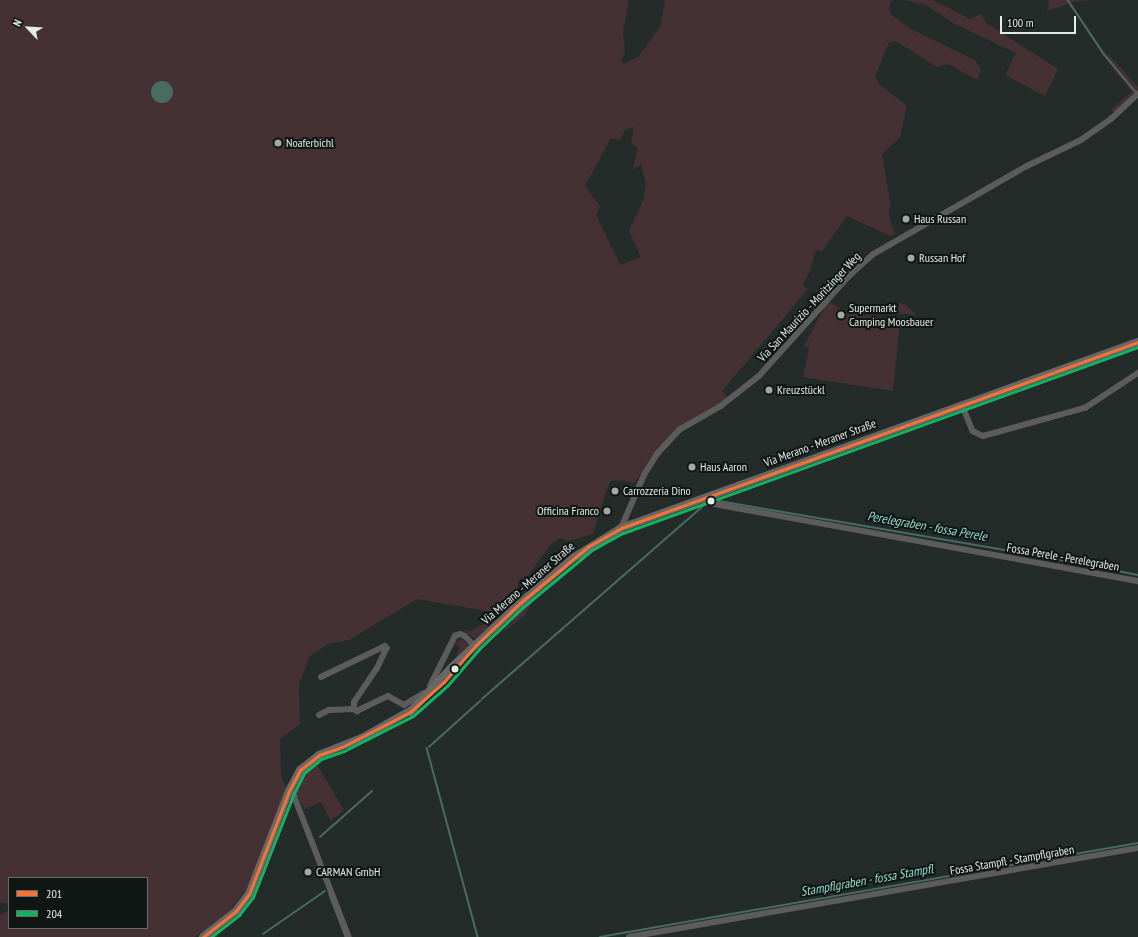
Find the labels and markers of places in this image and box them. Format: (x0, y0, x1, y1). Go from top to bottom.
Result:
place label: Noaferbichl (286, 136, 334, 150)
marker: Noaferbichl (273, 138, 283, 148)
place label: Haus Russan (914, 212, 966, 226)
marker: Haus Russan (901, 214, 911, 224)
place label: Russan Hof (919, 251, 965, 265)
marker: Russan Hof (906, 253, 916, 263)
place label: Supermarkt Camping Moosbauer (849, 301, 933, 329)
marker: Supermarkt Camping Moosbauer (836, 310, 846, 320)
place label: Kreuzstückl (777, 383, 825, 397)
marker: Kreuzstückl (764, 385, 774, 395)
place label: Haus Aaron (700, 460, 747, 474)
marker: Haus Aaron (687, 462, 697, 472)
place label: Carrozzeria Dino (623, 484, 691, 498)
marker: Carrozzeria Dino (610, 486, 620, 496)
unlabelled marker (706, 496, 716, 506)
place label: Officina Franco (537, 504, 599, 518)
marker: Officina Franco (602, 506, 612, 516)
unlabelled marker (450, 664, 460, 674)
place label: CARMAN GmbH (316, 865, 380, 879)
marker: CARMAN GmbH (303, 867, 313, 877)

